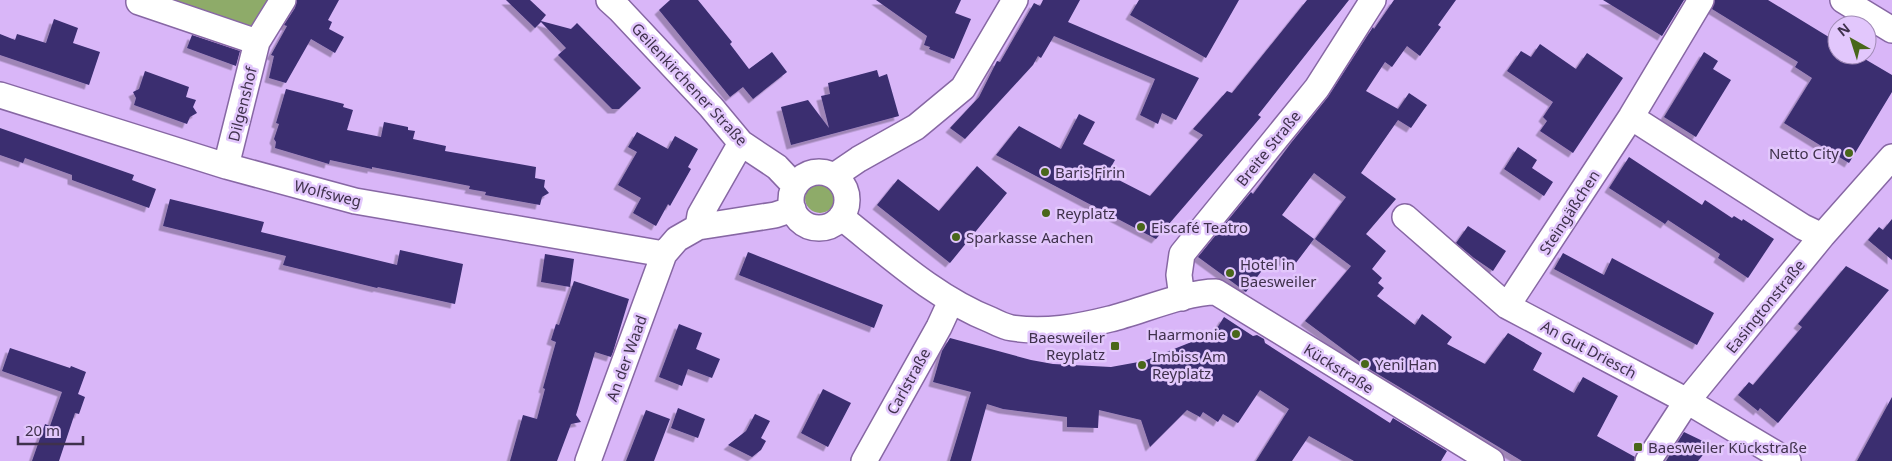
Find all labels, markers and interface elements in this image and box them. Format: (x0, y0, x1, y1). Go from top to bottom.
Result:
north arrow (1827, 15, 1877, 65)
street label: Geilenkirchener Straße (628, 18, 752, 150)
text: N (1833, 19, 1854, 40)
street label: Dilgenshof (223, 64, 261, 143)
street label: Breite Straße (1231, 106, 1305, 190)
place label: Netto City (1769, 143, 1839, 163)
marker: Netto City (1843, 147, 1855, 159)
place label: Baris Firin (1055, 162, 1125, 182)
marker: Baris Firin (1039, 166, 1051, 178)
street label: Steingäßchen (1534, 166, 1604, 258)
street label: Wolfsweg (292, 175, 364, 211)
place label: Reyplatz (1056, 203, 1115, 223)
marker: Reyplatz (1040, 207, 1052, 219)
place label: Eiscafé Teatro (1151, 217, 1248, 237)
marker: Eiscafé Teatro (1135, 221, 1147, 233)
place label: Sparkasse Aachen (966, 227, 1093, 247)
marker: Sparkasse Aachen (950, 231, 962, 243)
place label: Hotel in Baesweiler (1240, 254, 1316, 291)
street label: Easingtonstraße (1721, 255, 1809, 357)
marker: Hotel in Baesweiler (1224, 267, 1236, 279)
street label: An der Waad (601, 312, 651, 404)
street label: An Gut Driesch (1538, 315, 1640, 383)
place label: Haarmonie (1147, 324, 1226, 344)
place label: Baesweiler Reyplatz (1029, 327, 1105, 364)
marker: Haarmonie (1230, 328, 1242, 340)
street label: Kückstraße (1300, 339, 1378, 397)
marker: Baesweiler Reyplatz (1109, 340, 1121, 352)
street label: Carlstraße (882, 344, 934, 418)
place label: Imbiss Am Reyplatz (1152, 346, 1226, 383)
place label: Yeni Han (1375, 354, 1437, 374)
marker: Yeni Han (1359, 358, 1371, 370)
marker: Imbiss Am Reyplatz (1136, 359, 1148, 371)
scale bar (18, 414, 82, 446)
text: 20 m (25, 420, 60, 440)
place label: Baesweiler Kückstraße (1648, 437, 1807, 457)
marker: Baesweiler Kückstraße (1632, 441, 1644, 453)

